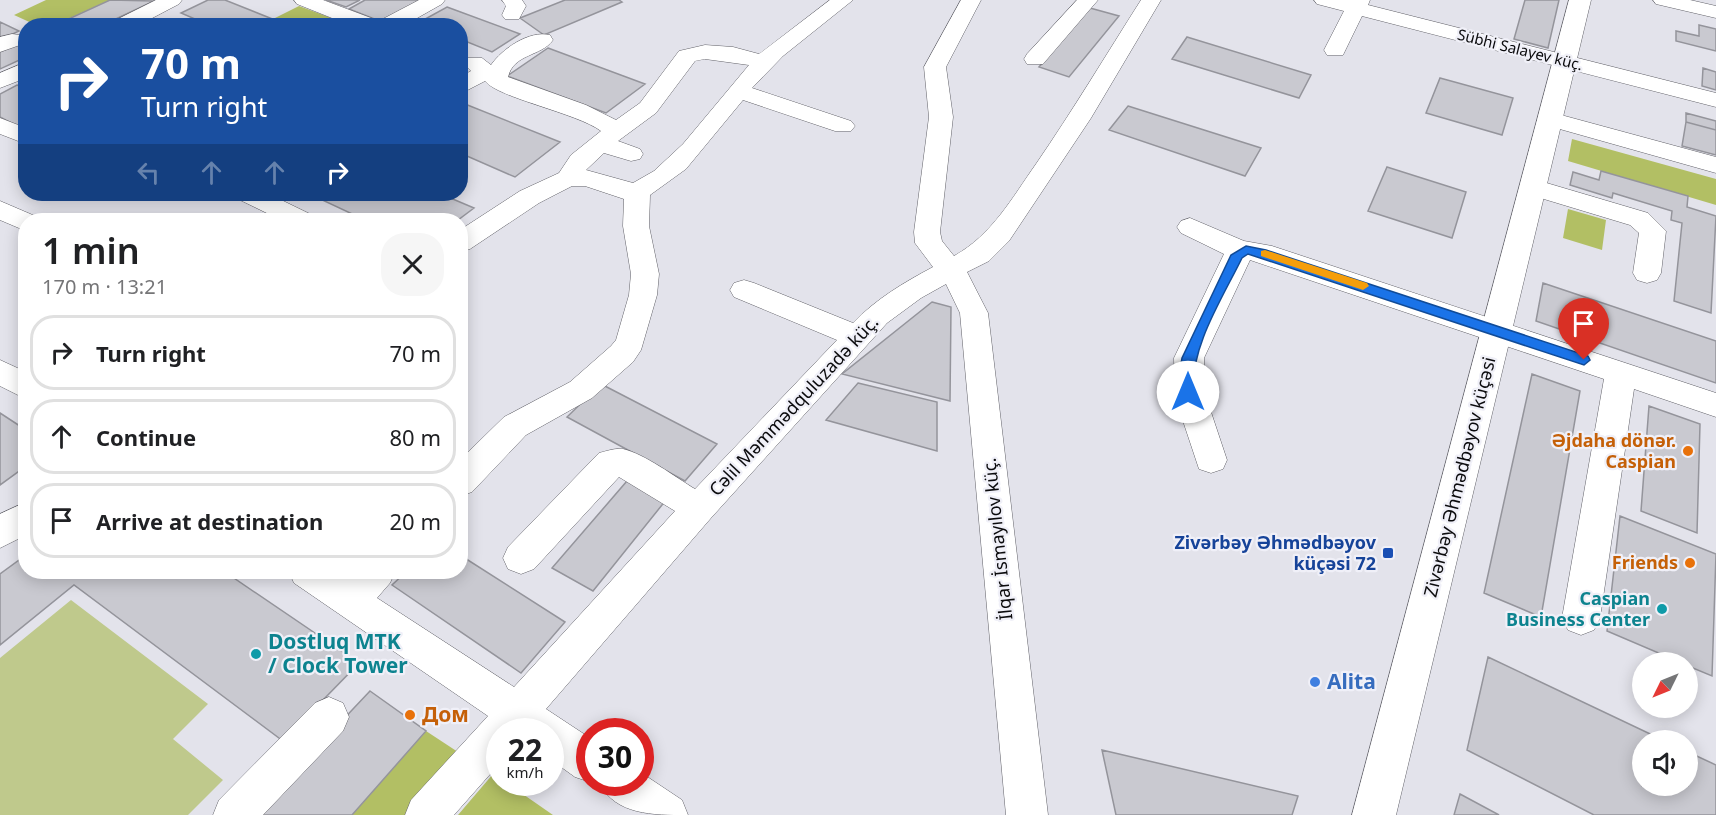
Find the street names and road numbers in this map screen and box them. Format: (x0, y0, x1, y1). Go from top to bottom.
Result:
street label: Sübhi Salayev küç. (1455, 24, 1585, 74)
street label: Cəlil Məmmədquluzadə küç. (703, 310, 883, 501)
street label: Zivərbəy Əhmədbəyov küçəsi (1418, 354, 1501, 599)
street label: İlqar İsmayılov küç. (977, 457, 1017, 621)

